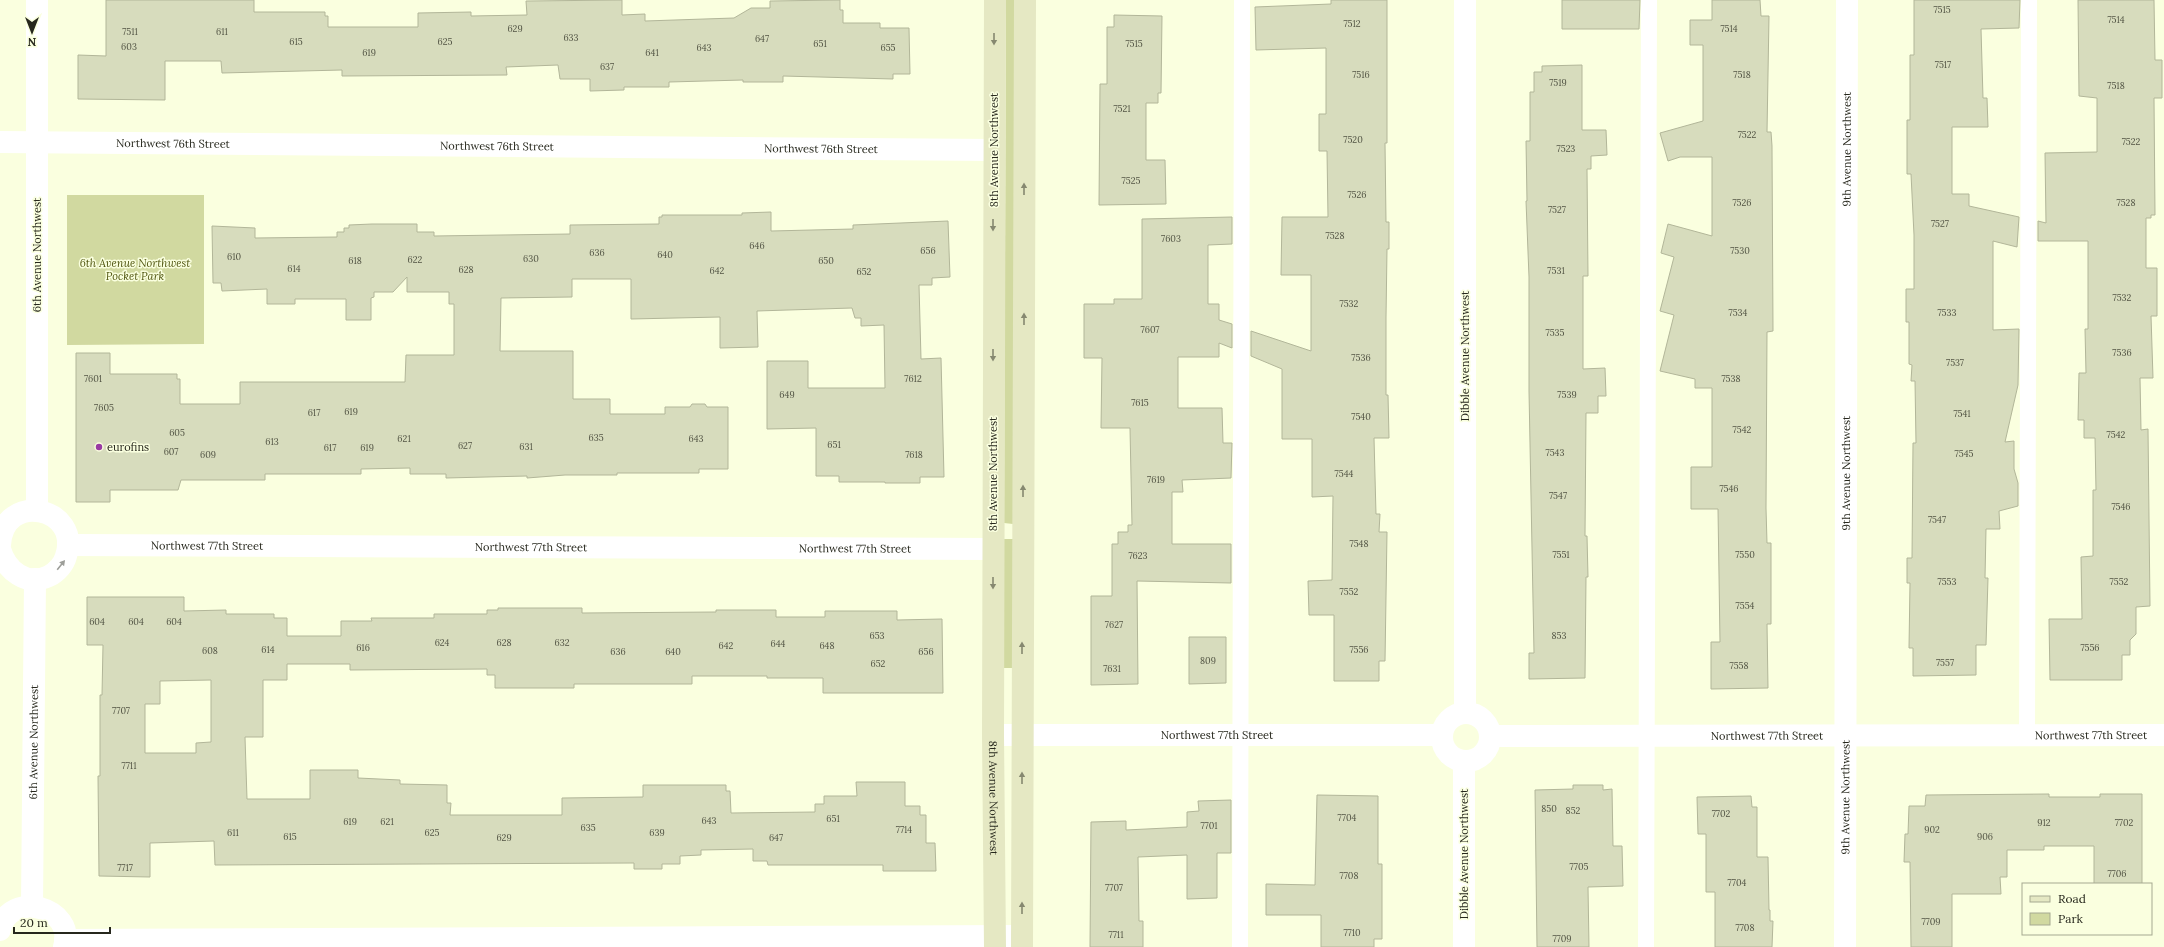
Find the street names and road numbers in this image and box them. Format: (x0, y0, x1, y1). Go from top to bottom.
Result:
street label: 9th Avenue Northwest (1840, 91, 1854, 206)
street label: 8th Avenue Northwest (987, 92, 1001, 207)
street label: Northwest 76th Street (116, 136, 231, 151)
street label: Northwest 76th Street (440, 139, 555, 153)
street label: Northwest 76th Street (764, 141, 879, 156)
street label: 6th Avenue Northwest (30, 197, 44, 312)
street label: Dibble Avenue Northwest (1458, 290, 1472, 421)
street label: 9th Avenue Northwest (1839, 415, 1853, 530)
street label: 8th Avenue Northwest (986, 416, 1000, 531)
street label: Northwest 77th Street (151, 538, 264, 553)
street label: Northwest 77th Street (475, 540, 588, 554)
street label: Northwest 77th Street (799, 541, 912, 556)
street label: 6th Avenue Northwest (26, 684, 41, 799)
street label: Northwest 77th Street (1161, 728, 1274, 742)
street label: Northwest 77th Street (2035, 728, 2148, 742)
street label: Northwest 77th Street (1711, 729, 1824, 743)
street label: 9th Avenue Northwest (1838, 739, 1852, 854)
street label: 8th Avenue Northwest (986, 741, 1001, 856)
street label: Dibble Avenue Northwest (1457, 788, 1471, 919)

